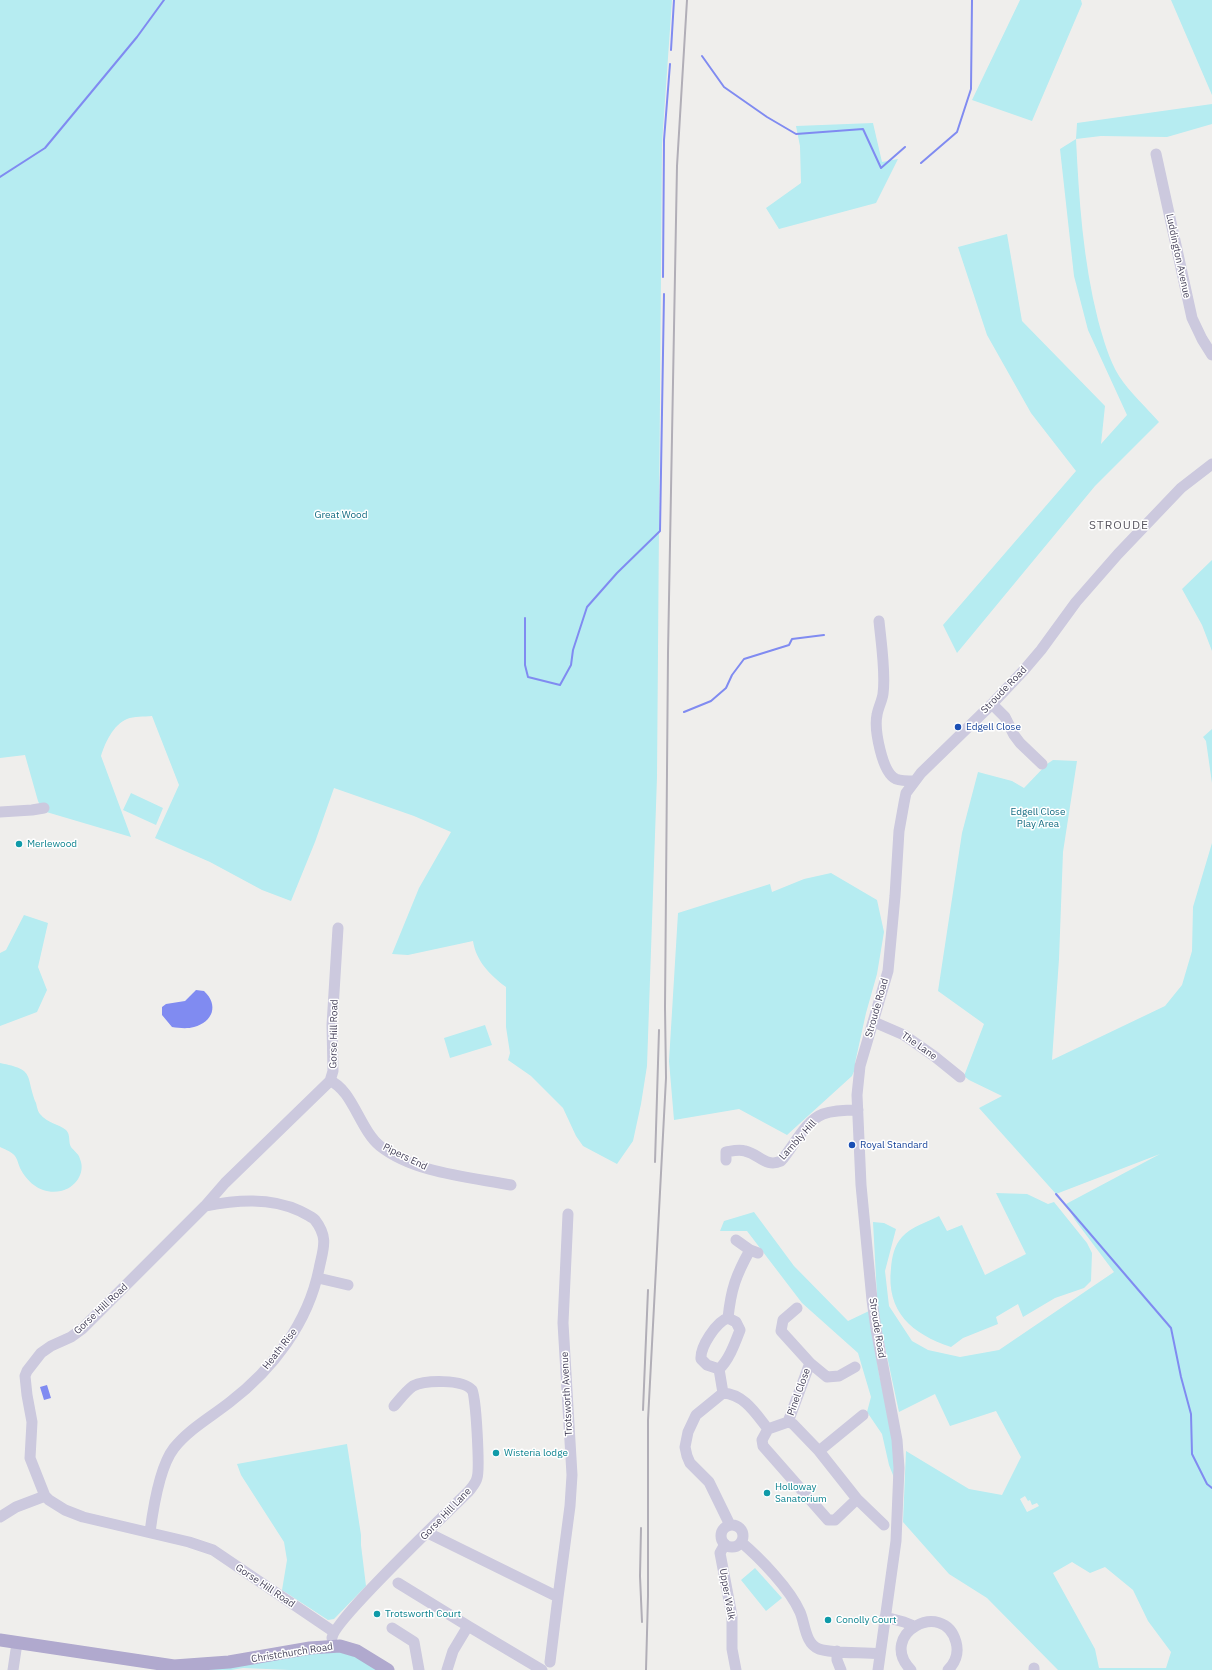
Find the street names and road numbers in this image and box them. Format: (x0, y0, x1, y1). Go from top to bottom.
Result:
street label: Luddington Avenue (1163, 213, 1193, 299)
street label: Stroude Road (979, 664, 1029, 716)
street label: Stroude Road (863, 977, 891, 1039)
street label: Gorse Hill Road (327, 999, 341, 1069)
street label: The Lane (899, 1029, 939, 1063)
street label: Lambly Hill (777, 1117, 819, 1163)
street label: Pipers End (381, 1141, 429, 1173)
street label: Gorse Hill Road (72, 1281, 130, 1337)
street label: Stroude Road (866, 1297, 888, 1359)
street label: Heath Rise (260, 1326, 300, 1372)
street label: Trotsworth Avenue (559, 1351, 575, 1437)
street label: Pinel Close (785, 1367, 813, 1417)
street label: Gorse Hill Lane (418, 1485, 474, 1543)
street label: Gorse Hill Road (233, 1562, 297, 1610)
street label: Upper Walk (717, 1567, 737, 1621)
street label: Christchurch Road (250, 1641, 334, 1665)

